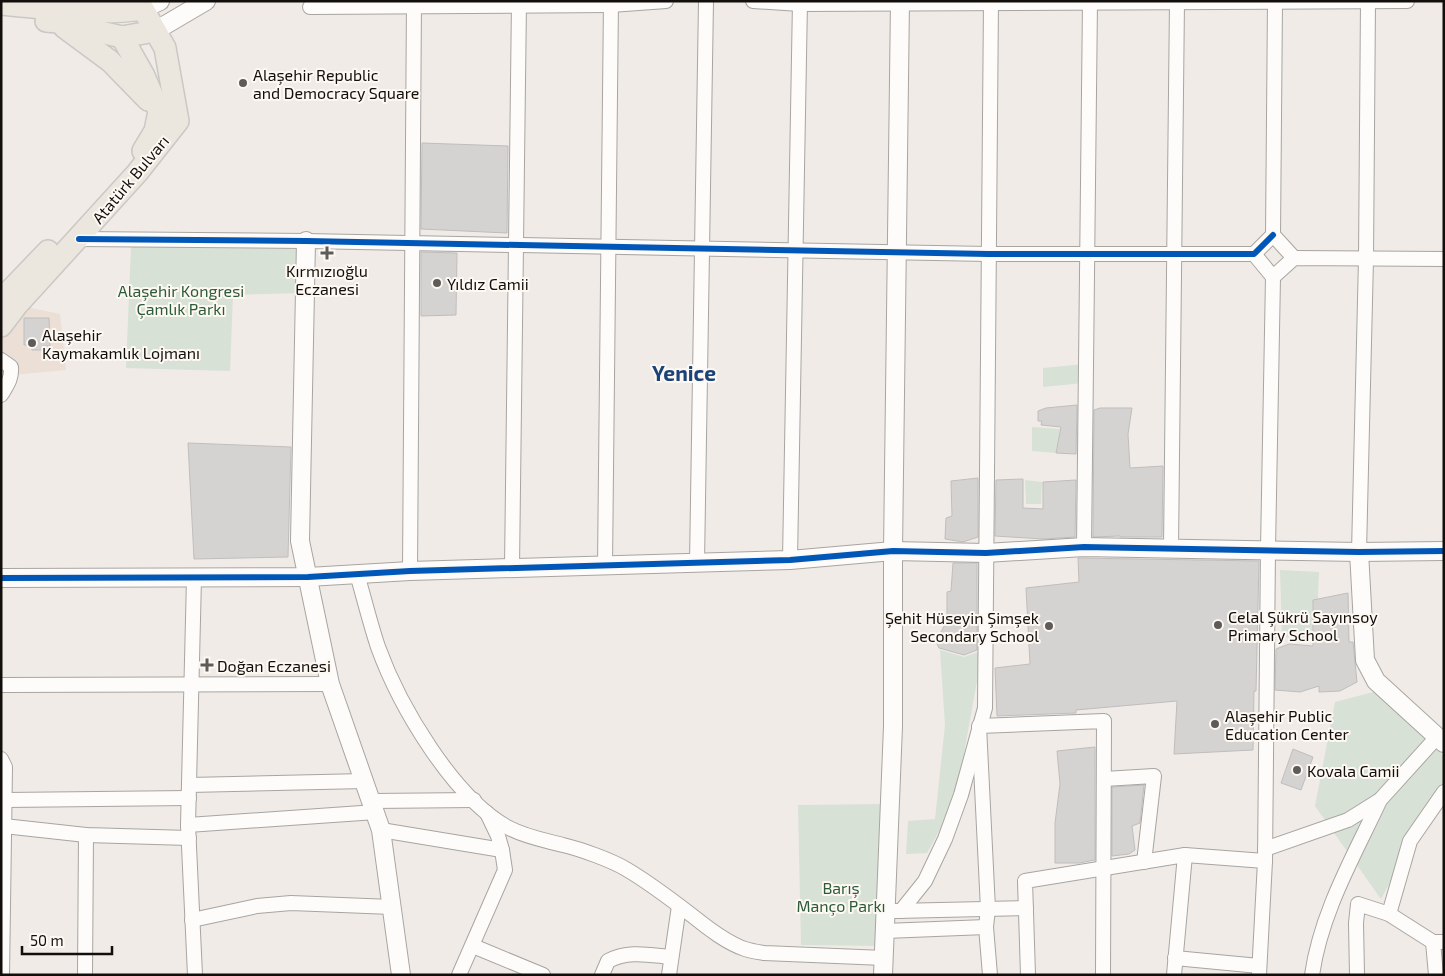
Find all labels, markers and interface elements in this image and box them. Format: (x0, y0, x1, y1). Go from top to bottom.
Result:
place label: Alaşehir Republic and Democracy Square (253, 65, 419, 102)
marker: Alaşehir Republic and Democracy Square (237, 77, 249, 89)
street label: Atatürk Bulvarı (88, 131, 172, 227)
marker: Kırmızıoğlu Eczanesi (321, 247, 333, 259)
place label: Kırmızıoğlu Eczanesi (286, 261, 368, 298)
place label: Yıldız Camii (447, 274, 529, 293)
marker: Yıldız Camii (431, 277, 443, 289)
park label: Alaşehir Kongresi Çamlık Parkı (118, 281, 244, 319)
place label: Alaşehir Kaymakamlık Lojmanı (42, 325, 200, 363)
marker: Alaşehir Kaymakamlık Lojmanı (26, 337, 38, 349)
district label: Yenice (652, 360, 716, 385)
place label: Celal Şükrü Sayınsoy Primary School (1228, 607, 1378, 644)
place label: Şehit Hüseyin Şimşek Secondary School (885, 608, 1039, 645)
marker: Celal Şükrü Sayınsoy Primary School (1212, 619, 1224, 631)
marker: Şehit Hüseyin Şimşek Secondary School (1043, 620, 1055, 632)
place label: Doğan Eczanesi (217, 656, 331, 675)
marker: Doğan Eczanesi (201, 659, 213, 671)
place label: Alaşehir Public Education Center (1225, 706, 1350, 743)
marker: Alaşehir Public Education Center (1209, 718, 1221, 730)
place label: Kovala Camii (1307, 761, 1399, 780)
marker: Kovala Camii (1291, 764, 1303, 776)
park label: Barış Manço Parkı (796, 878, 886, 916)
scale bar (22, 924, 112, 956)
text: 50 m (30, 931, 64, 949)

